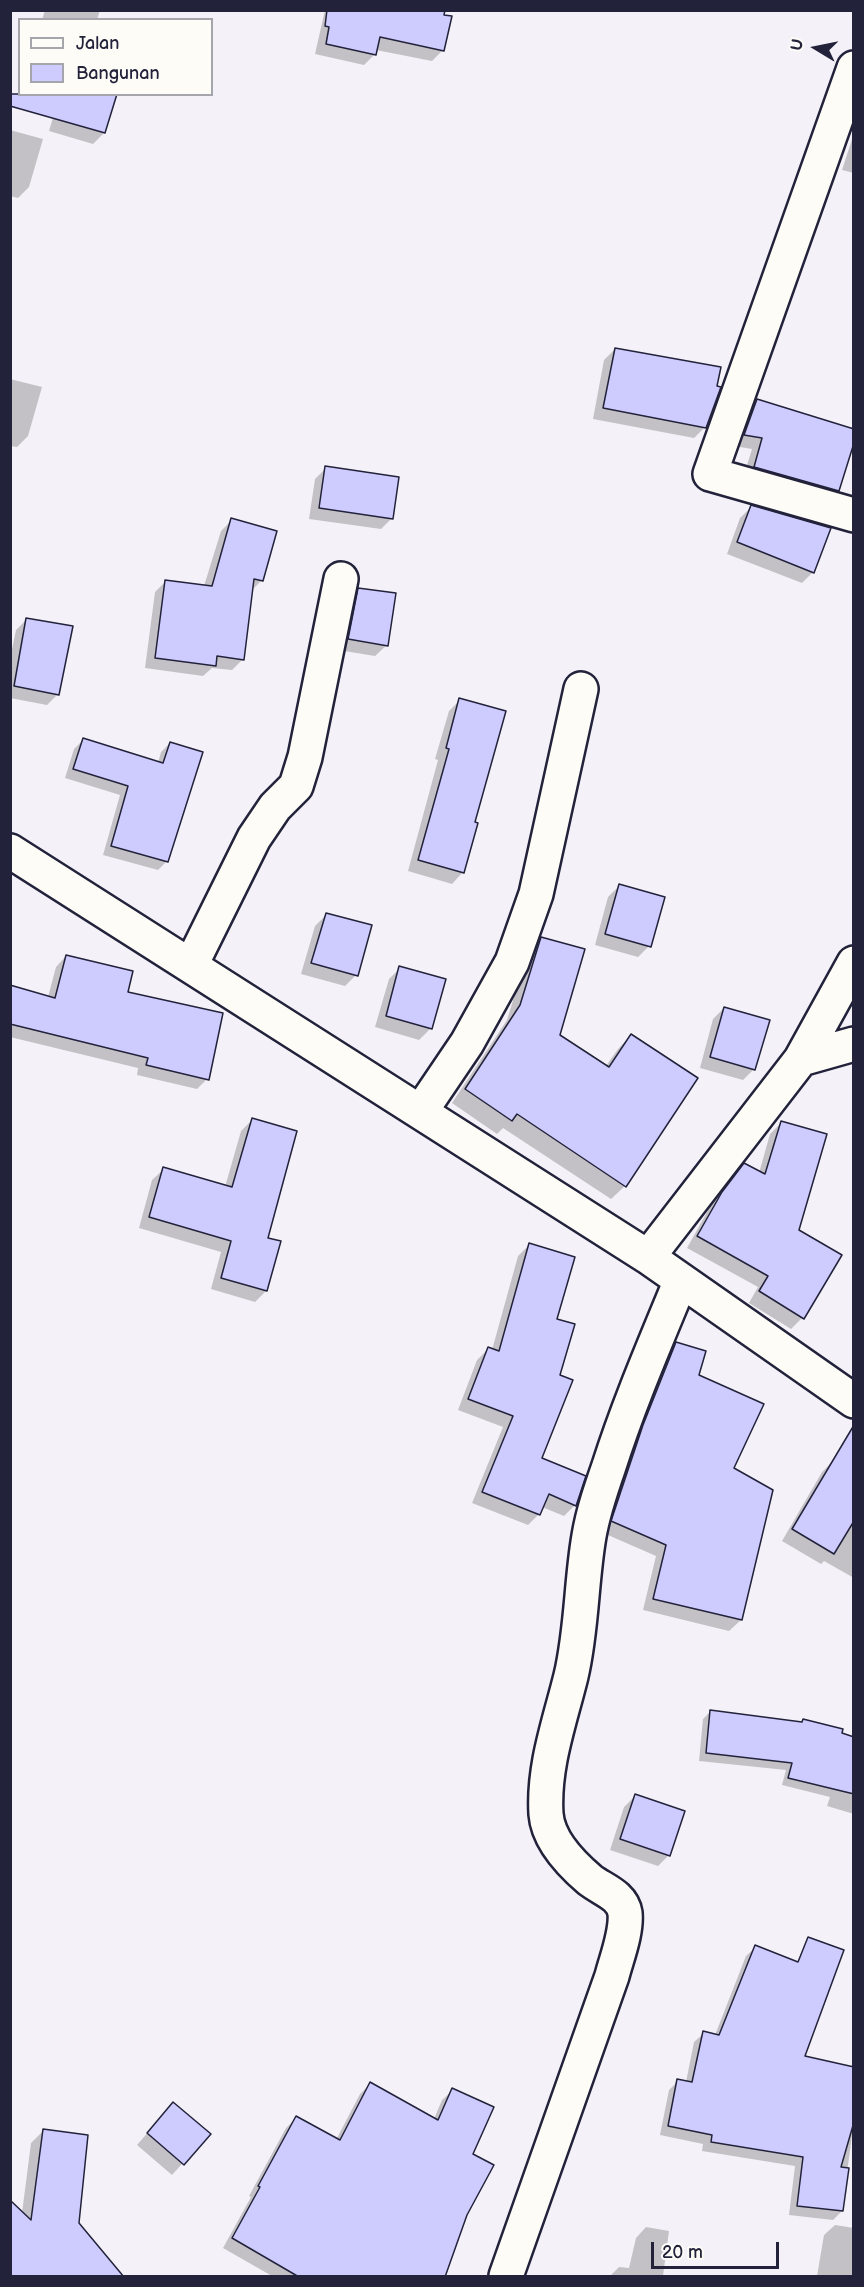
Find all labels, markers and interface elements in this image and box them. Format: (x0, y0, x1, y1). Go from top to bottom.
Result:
legend (18, 18, 213, 96)
north arrow (786, 18, 846, 78)
text: Jalan (76, 33, 119, 54)
text: U (787, 38, 808, 52)
text: Bangunan (76, 63, 160, 84)
scale bar (654, 2230, 782, 2268)
text: 20 m (662, 2242, 703, 2263)

